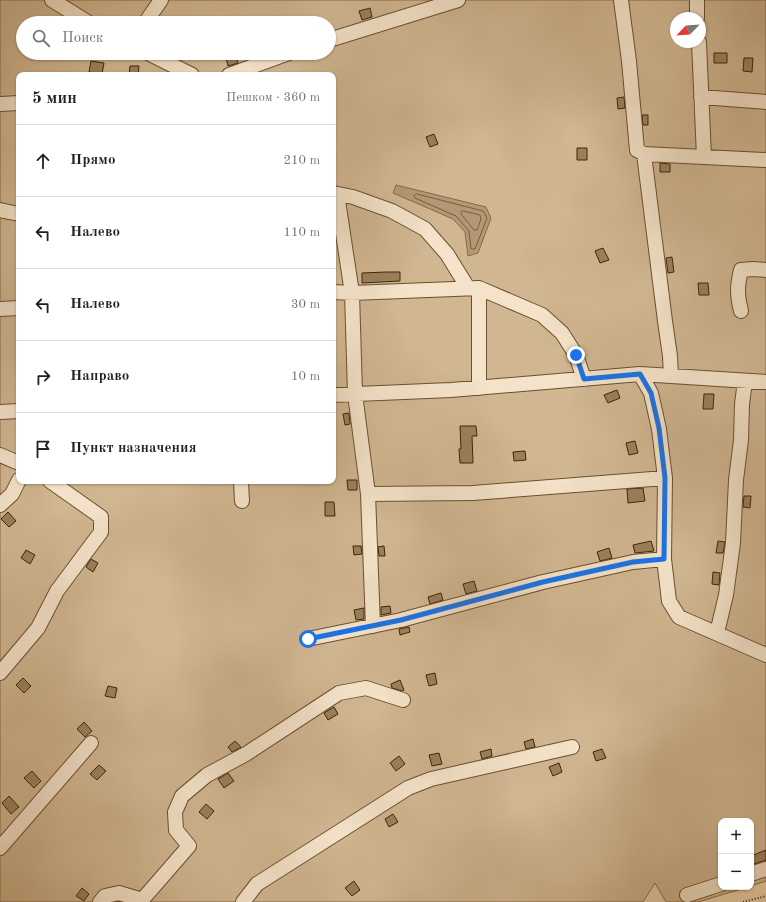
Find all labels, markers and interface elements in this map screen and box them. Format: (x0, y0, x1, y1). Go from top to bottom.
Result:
north arrow (670, 12, 706, 48)
search box (16, 16, 336, 60)
icon: search (30, 27, 52, 49)
text: Поиск (62, 31, 103, 46)
text: 5 мин (32, 90, 77, 107)
text: Пешком · 360 m (226, 91, 320, 104)
icon: ahead (32, 150, 54, 172)
text: Прямо (70, 153, 116, 168)
text: 210 m (283, 154, 320, 167)
icon: left (32, 222, 54, 244)
text: Налево (70, 225, 120, 240)
text: 110 m (283, 226, 320, 239)
icon: left (32, 294, 54, 316)
text: Налево (70, 297, 120, 312)
text: 30 m (291, 298, 320, 311)
route end (567, 346, 585, 364)
icon: right (32, 366, 54, 388)
text: Направо (70, 369, 129, 384)
text: 10 m (291, 370, 320, 383)
icon: arrive (32, 438, 54, 460)
text: Пункт назначения (70, 441, 197, 456)
route start (299, 630, 317, 648)
map controls (718, 818, 754, 890)
button: + (718, 818, 754, 854)
button: − (718, 854, 754, 890)

